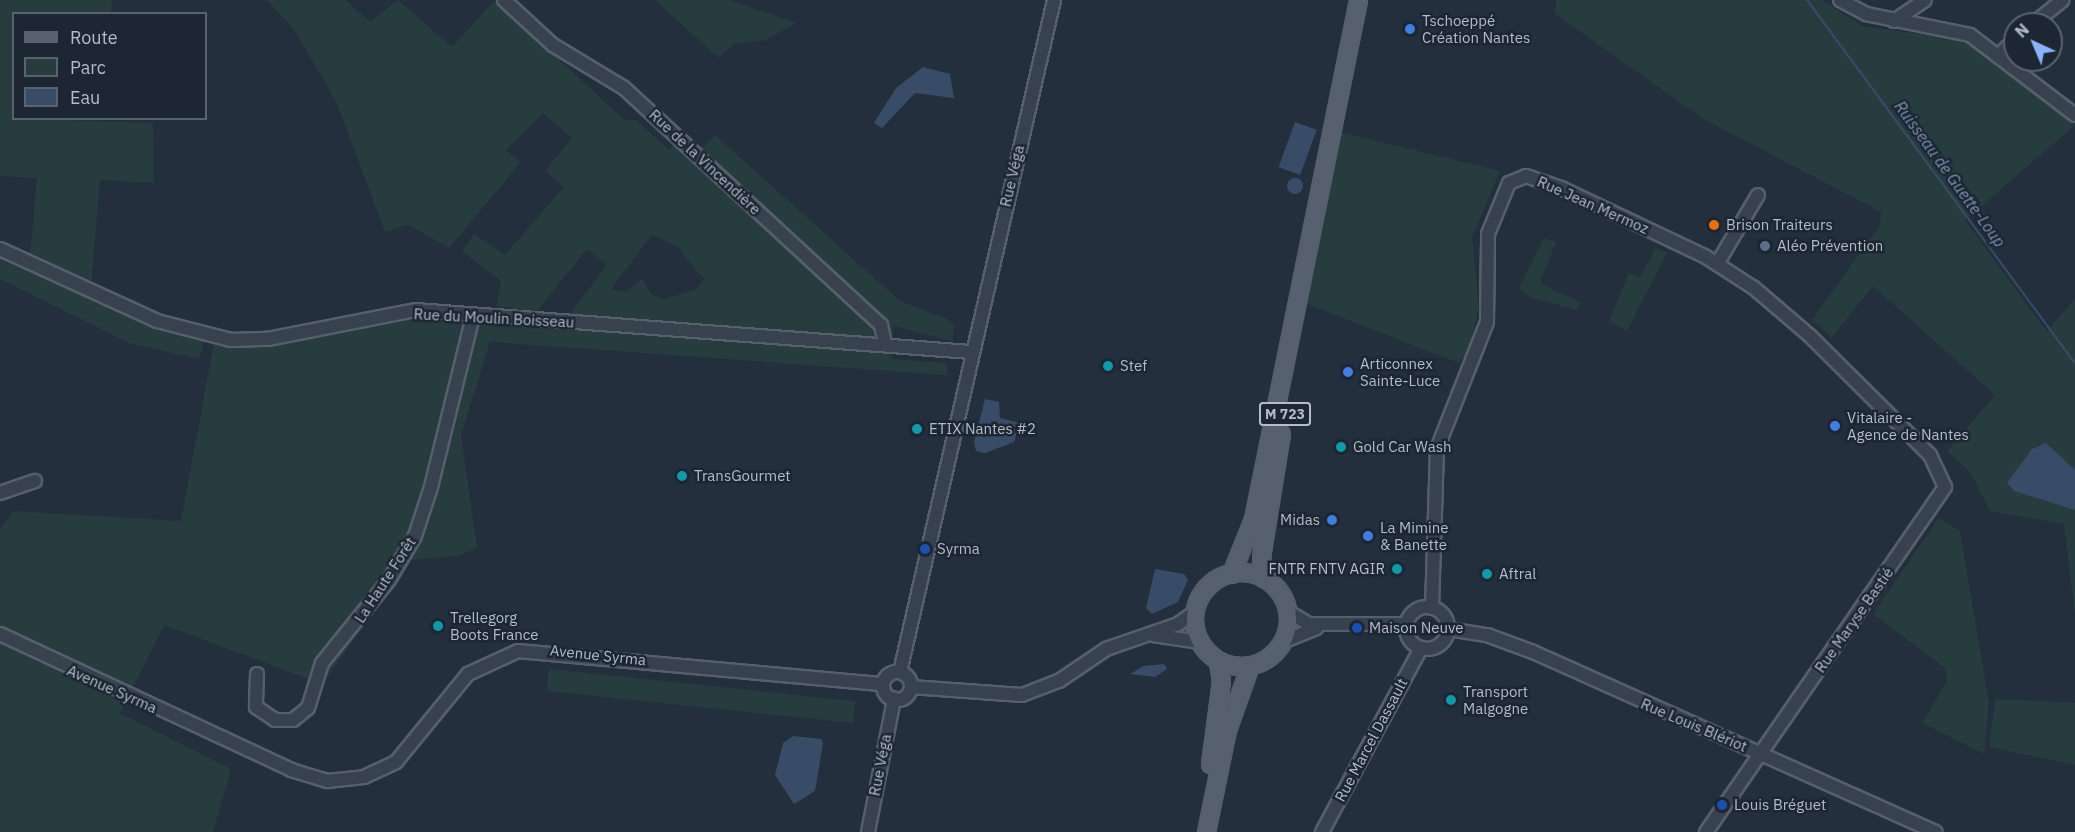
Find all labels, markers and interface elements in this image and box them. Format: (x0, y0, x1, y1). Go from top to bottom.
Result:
place label: Tschoeppé Création Nantes (1422, 11, 1530, 46)
legend (12, 12, 207, 120)
north arrow (2003, 12, 2063, 72)
text: N (2011, 19, 2033, 42)
marker: Tschoeppé Création Nantes (1403, 22, 1417, 36)
text: Route (70, 26, 118, 49)
text: Parc (70, 56, 106, 79)
text: Eau (70, 86, 100, 109)
water label: Ruisseau de Guette-Loup (1890, 97, 2010, 251)
street label: Rue de la Vincendière (645, 106, 765, 218)
street label: Rue Véga (996, 143, 1028, 209)
street label: Rue Jean Mermoz (1534, 172, 1652, 238)
place label: Brison Traiteurs (1726, 216, 1833, 234)
marker: Brison Traiteurs (1707, 218, 1721, 232)
place label: Aléo Prévention (1777, 237, 1883, 255)
marker: Aléo Prévention (1758, 239, 1772, 253)
street label: Rue du Moulin Boisseau (413, 305, 575, 331)
place label: Articonnex Sainte-Luce (1360, 354, 1440, 389)
place label: Stef (1120, 357, 1147, 375)
marker: Stef (1101, 359, 1115, 373)
marker: Articonnex Sainte-Luce (1341, 365, 1355, 379)
road number: M 723 (1258, 403, 1312, 425)
place label: Vitalaire - Agence de Nantes (1847, 408, 1969, 443)
marker: Vitalaire - Agence de Nantes (1828, 419, 1842, 433)
place label: ETIX Nantes #2 (929, 420, 1036, 438)
marker: ETIX Nantes #2 (910, 422, 924, 436)
place label: Gold Car Wash (1353, 438, 1452, 456)
marker: Gold Car Wash (1334, 440, 1348, 454)
place label: TransGourmet (694, 467, 791, 485)
marker: TransGourmet (675, 469, 689, 483)
place label: Midas (1280, 511, 1320, 529)
marker: Midas (1325, 513, 1339, 527)
place label: La Mimine & Banette (1380, 518, 1449, 553)
marker: La Mimine & Banette (1361, 529, 1375, 543)
street label: La Haute Forêt (351, 534, 419, 626)
place label: Syrma (937, 540, 980, 558)
marker: Syrma (918, 542, 932, 556)
place label: FNTR FNTV AGIR (1269, 560, 1385, 578)
marker: FNTR FNTV AGIR (1390, 562, 1404, 576)
street label: Rue Maryse Bastié (1811, 564, 1897, 676)
place label: Aftral (1499, 565, 1536, 583)
marker: Aftral (1480, 567, 1494, 581)
place label: Trellegorg Boots France (450, 608, 538, 643)
marker: Trellegorg Boots France (431, 619, 445, 633)
place label: Maison Neuve (1369, 619, 1464, 637)
marker: Maison Neuve (1350, 621, 1364, 635)
street label: Avenue Syrma (549, 641, 647, 669)
street label: Avenue Syrma (64, 661, 160, 717)
street label: Rue Marcel Dassault (1331, 675, 1411, 805)
place label: Transport Malgogne (1463, 682, 1528, 717)
marker: Transport Malgogne (1444, 693, 1458, 707)
street label: Rue Louis Blériot (1638, 694, 1750, 756)
street label: Rue Véga (865, 733, 895, 797)
place label: Louis Bréguet (1734, 796, 1826, 814)
marker: Louis Bréguet (1715, 798, 1729, 812)

